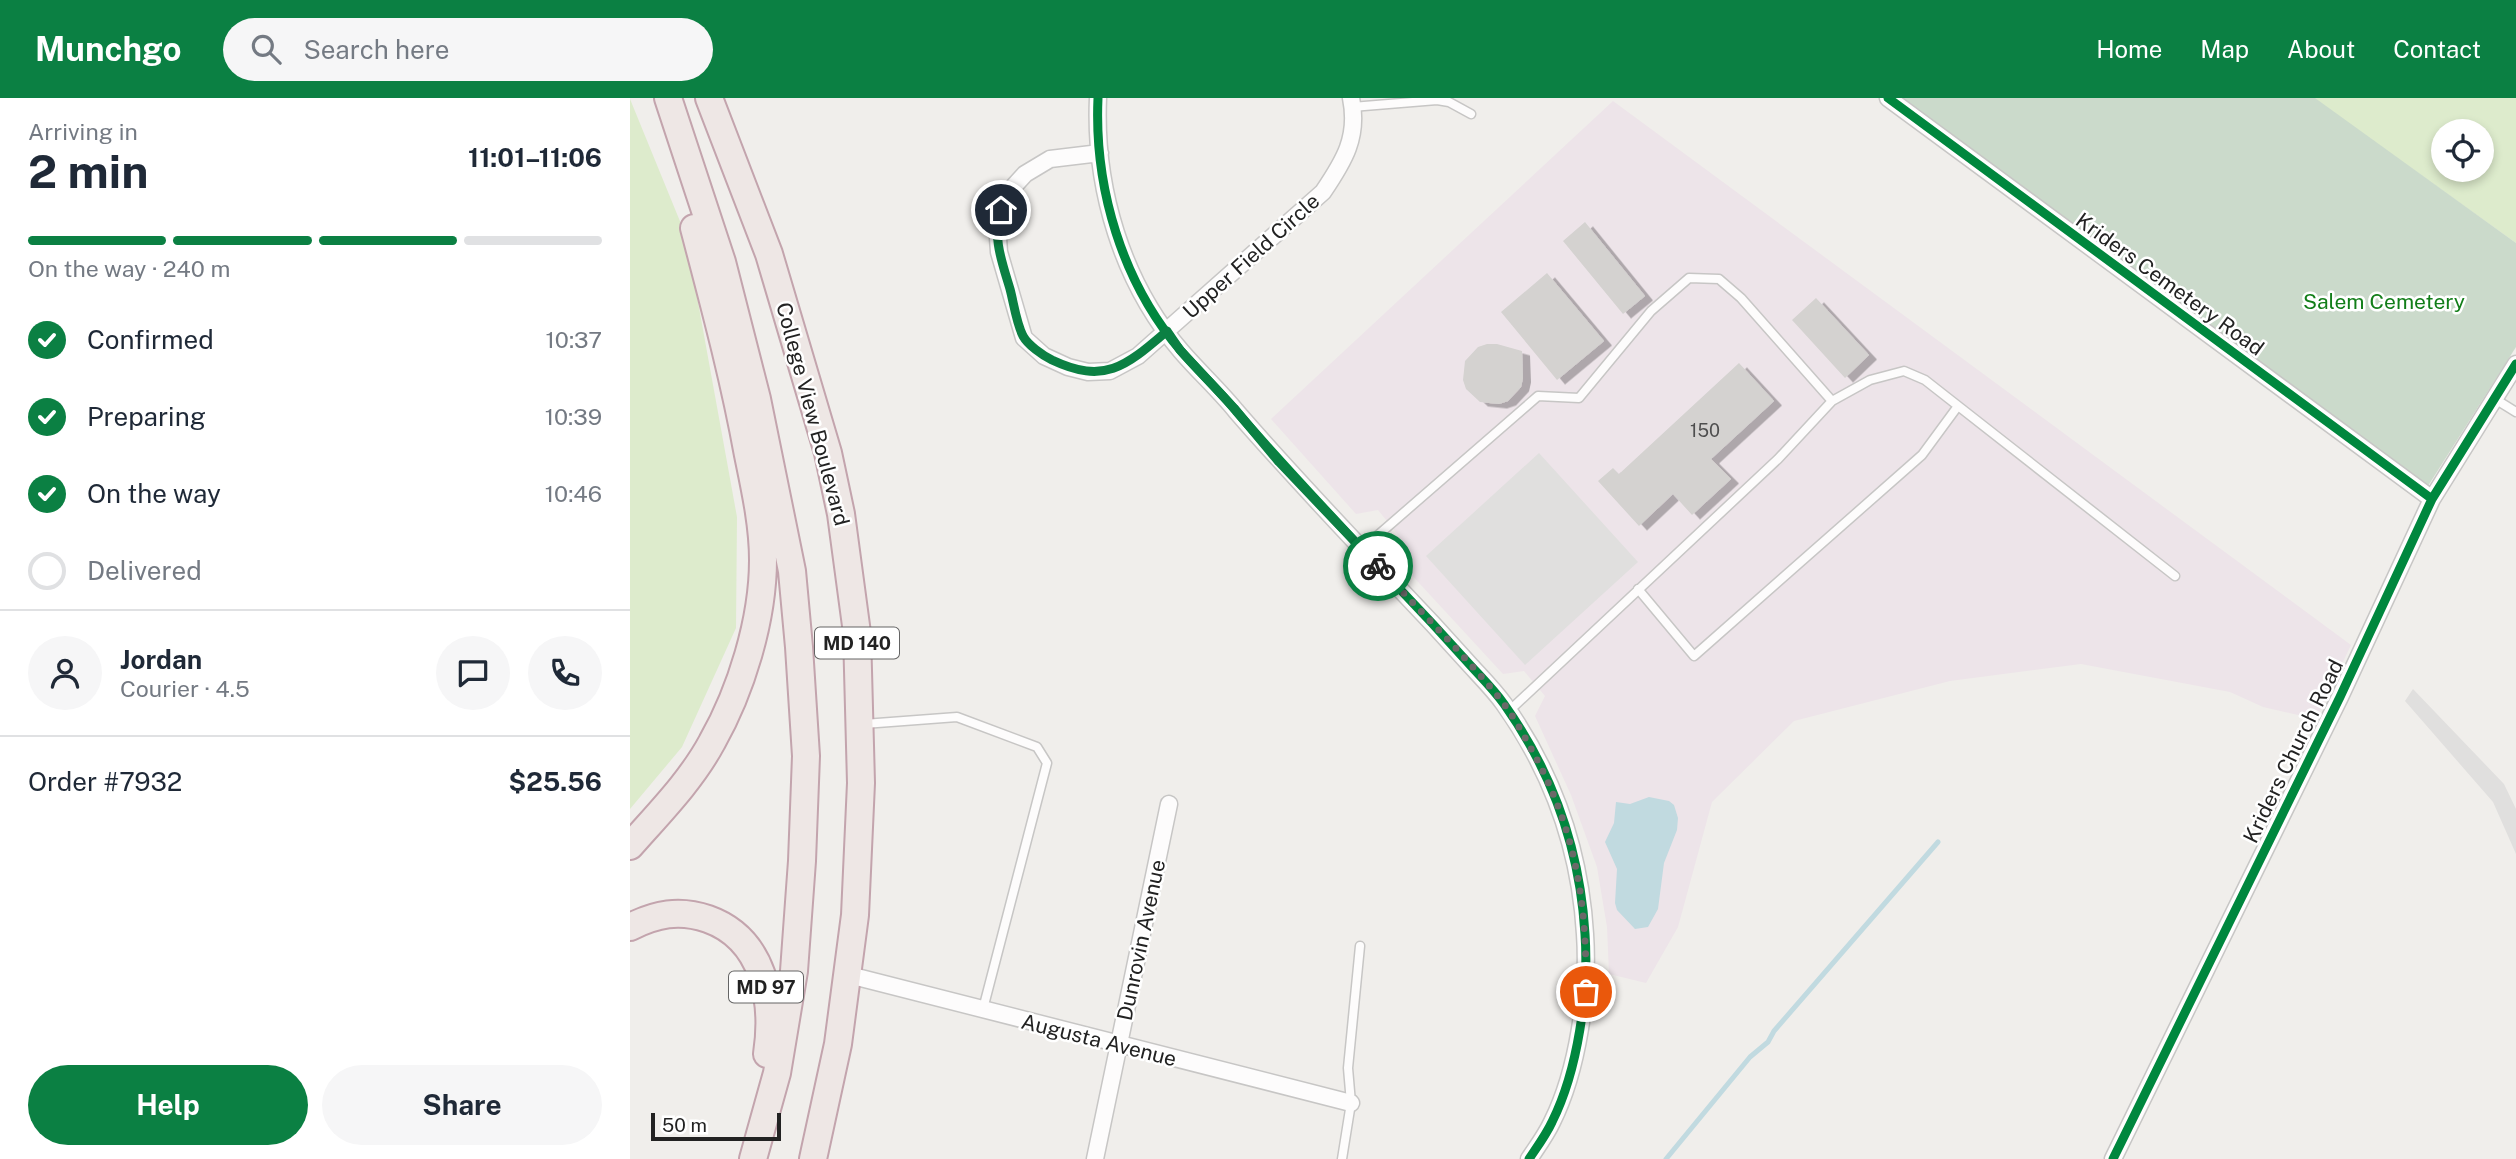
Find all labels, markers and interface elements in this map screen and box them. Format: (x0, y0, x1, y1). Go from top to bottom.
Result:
search box (223, 18, 713, 81)
text: Munchgo (35, 30, 181, 68)
icon: search (247, 30, 285, 68)
text: Search here (303, 34, 449, 65)
text: Home (2096, 35, 2162, 63)
text: Map (2200, 35, 2249, 63)
text: About (2287, 35, 2355, 63)
text: Contact (2393, 35, 2481, 63)
text: Arriving in (28, 118, 138, 145)
map controls (2431, 119, 2494, 182)
button: locate (2431, 119, 2494, 182)
text: 11:01–11:06 (468, 142, 602, 173)
text: 2 min (28, 144, 148, 198)
pin (971, 180, 1031, 240)
street label: Upper Field Circle (1178, 188, 1324, 324)
icon: home (982, 191, 1020, 229)
street label: Kriders Cemetery Road (2071, 207, 2269, 361)
text: On the way · 240 m (28, 255, 230, 282)
park label: Salem Cemetery (2303, 289, 2465, 314)
street label: College View Boulevard (771, 300, 855, 528)
icon: check (28, 321, 66, 359)
text: Confirmed (87, 324, 214, 355)
text: 10:37 (545, 326, 602, 353)
icon: check (28, 398, 66, 436)
text: Preparing (87, 401, 206, 432)
text: 10:39 (545, 403, 602, 430)
house number: 150 (1690, 420, 1720, 441)
icon: check (28, 475, 66, 513)
text: On the way (87, 478, 221, 509)
text: 10:46 (545, 480, 602, 507)
courier (1343, 531, 1413, 601)
icon: bike (1359, 547, 1397, 585)
text: Delivered (87, 555, 202, 586)
road number: MD 140 (815, 628, 899, 658)
button: person (28, 636, 102, 710)
button: chat (436, 636, 510, 710)
button: phone (528, 636, 602, 710)
text: Jordan (120, 644, 202, 675)
street label: Kriders Church Road (2238, 655, 2348, 847)
text: Courier · 4.5 (120, 675, 250, 702)
text: Order #7932 (28, 766, 182, 797)
text: $25.56 (509, 766, 602, 797)
street label: Dunrovin Avenue (1112, 857, 1170, 1023)
pin (1556, 962, 1616, 1022)
road number: MD 97 (729, 972, 803, 1002)
icon: bag (1567, 973, 1605, 1011)
street label: Augusta Avenue (1019, 1009, 1179, 1071)
button: Help (28, 1065, 308, 1145)
button: Share (322, 1065, 602, 1145)
scale bar (651, 1110, 780, 1142)
text: 50 m (662, 1114, 707, 1136)

